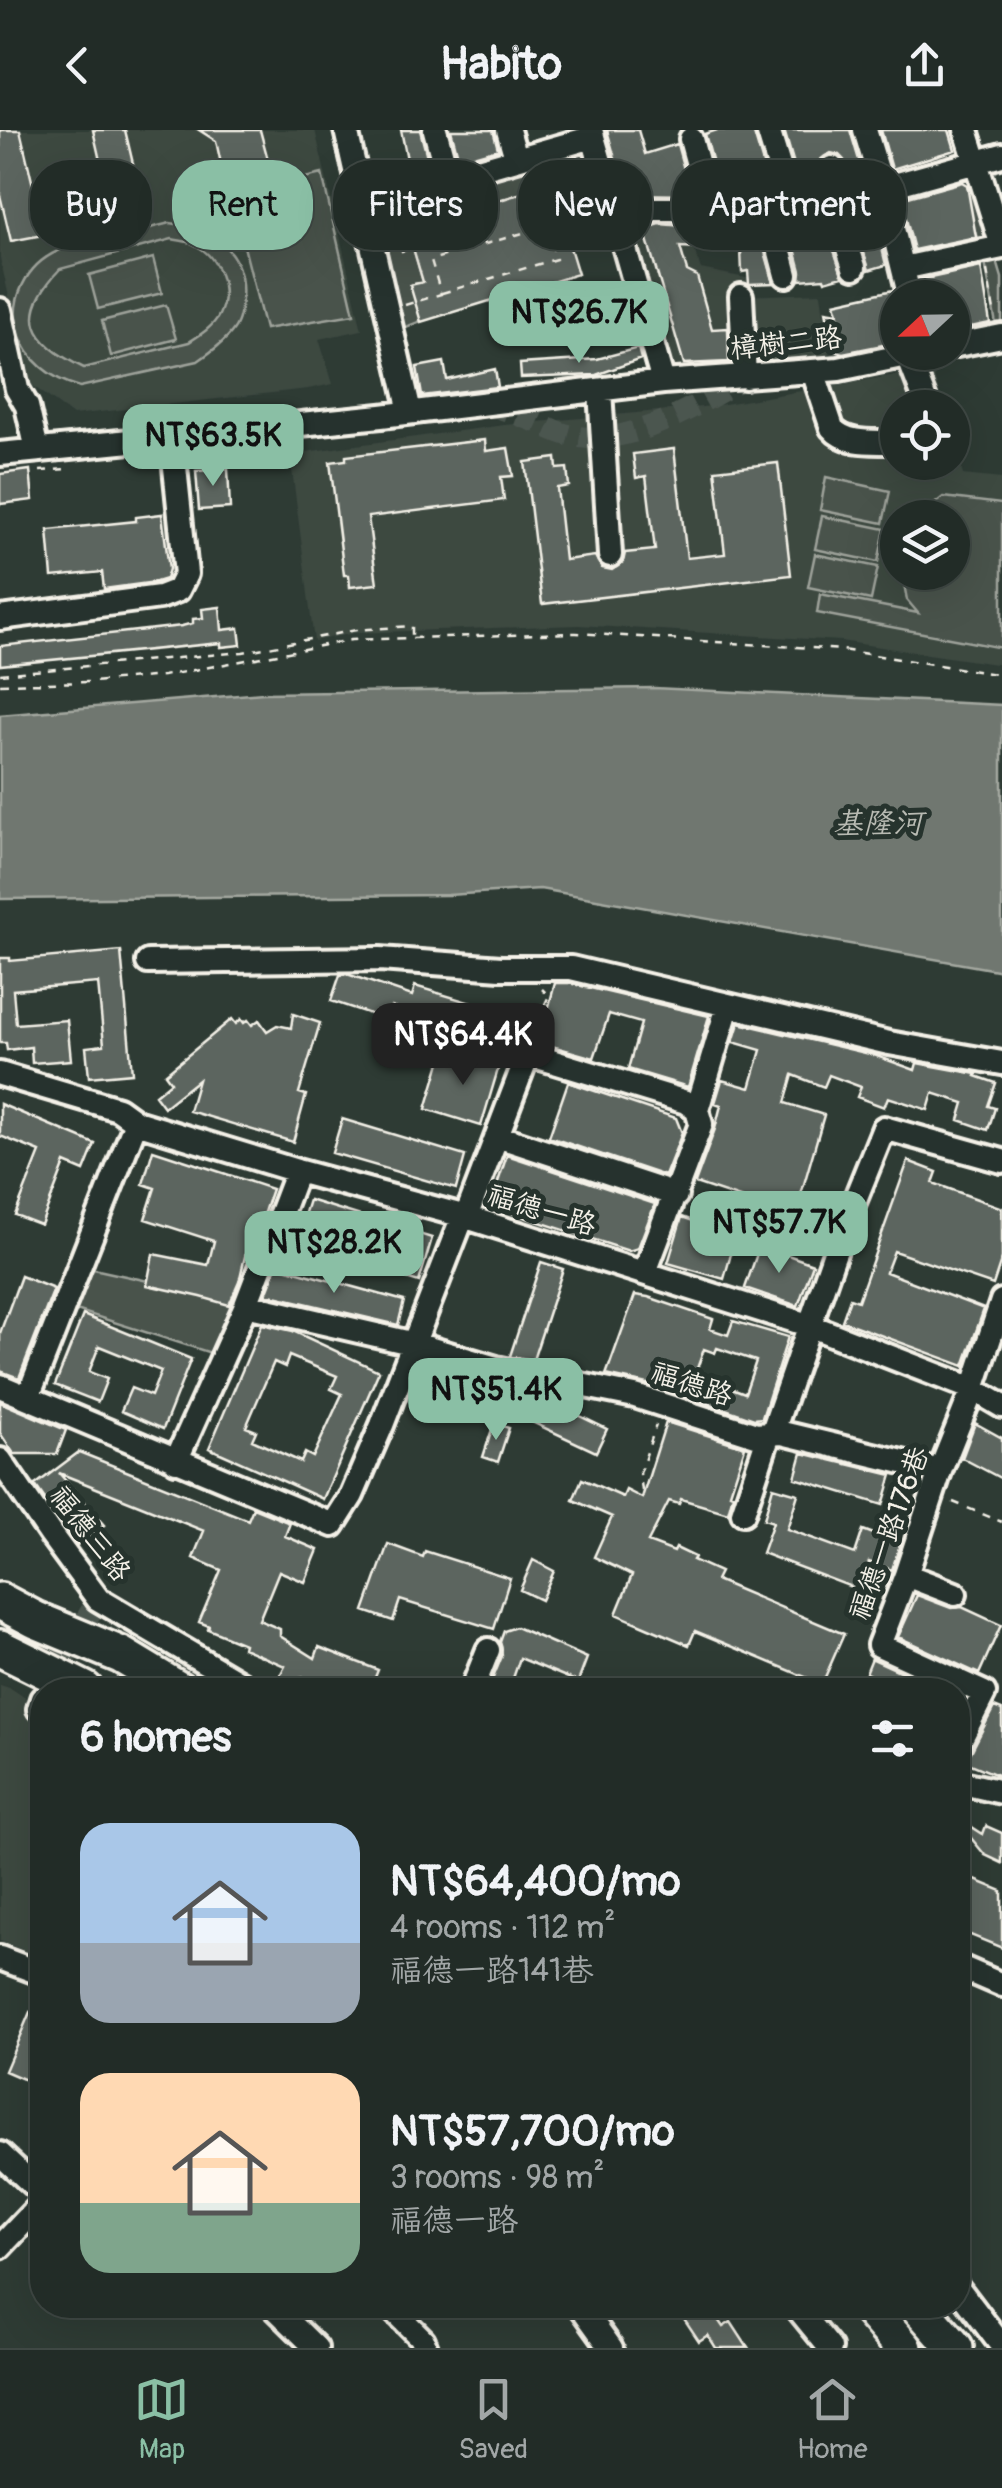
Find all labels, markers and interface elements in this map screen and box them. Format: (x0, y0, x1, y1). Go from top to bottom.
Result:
text: Habito (440, 37, 562, 93)
icon: back (50, 38, 105, 93)
icon: share (897, 38, 952, 93)
chip: Buy (30, 160, 152, 250)
chip: Rent (172, 160, 313, 250)
chip: Filters (333, 160, 498, 250)
chip: New (518, 160, 652, 250)
chip: Apartment (672, 160, 906, 250)
north arrow (880, 280, 970, 370)
map controls (880, 280, 970, 590)
pin: NT$26.7K (476, 281, 682, 366)
text: NT$26.7K (511, 293, 647, 333)
street label: 樟樹二路 (729, 320, 844, 367)
button: locate (880, 390, 970, 480)
pin: NT$63.5K (110, 404, 316, 489)
text: NT$63.5K (145, 416, 281, 456)
button: layers (880, 500, 970, 590)
water label: 基隆河 (833, 805, 928, 842)
pin: NT$64.4K (360, 1003, 566, 1088)
text: NT$64.4K (394, 1015, 532, 1055)
street label: 福德一路 (483, 1177, 600, 1244)
pin: NT$57.7K (676, 1191, 882, 1276)
text: NT$57.7K (712, 1203, 846, 1243)
pin: NT$28.2K (231, 1211, 437, 1296)
text: NT$28.2K (267, 1223, 401, 1263)
street label: 福德路 (646, 1355, 737, 1414)
pin: NT$51.4K (393, 1358, 599, 1443)
text: NT$51.4K (430, 1370, 562, 1410)
street label: 福德一路176巷 (842, 1441, 937, 1625)
street label: 福德三路 (42, 1479, 138, 1589)
icon: filters (865, 1711, 920, 1766)
text: 6 homes (80, 1712, 231, 1764)
text: NT$64,400/mo (390, 1856, 681, 1908)
icon: home (160, 1863, 280, 1983)
text: 4 rooms · 112 m² (390, 1908, 615, 1948)
text: 福德一路141巷 (390, 1951, 594, 1991)
text: NT$57,700/mo (390, 2106, 675, 2158)
icon: home (160, 2113, 280, 2233)
text: 3 rooms · 98 m² (390, 2158, 604, 2198)
text: 福德一路 (390, 2201, 518, 2241)
tab: Map (134, 2372, 189, 2467)
tab: Saved (458, 2372, 528, 2467)
tab: Home (797, 2372, 867, 2467)

